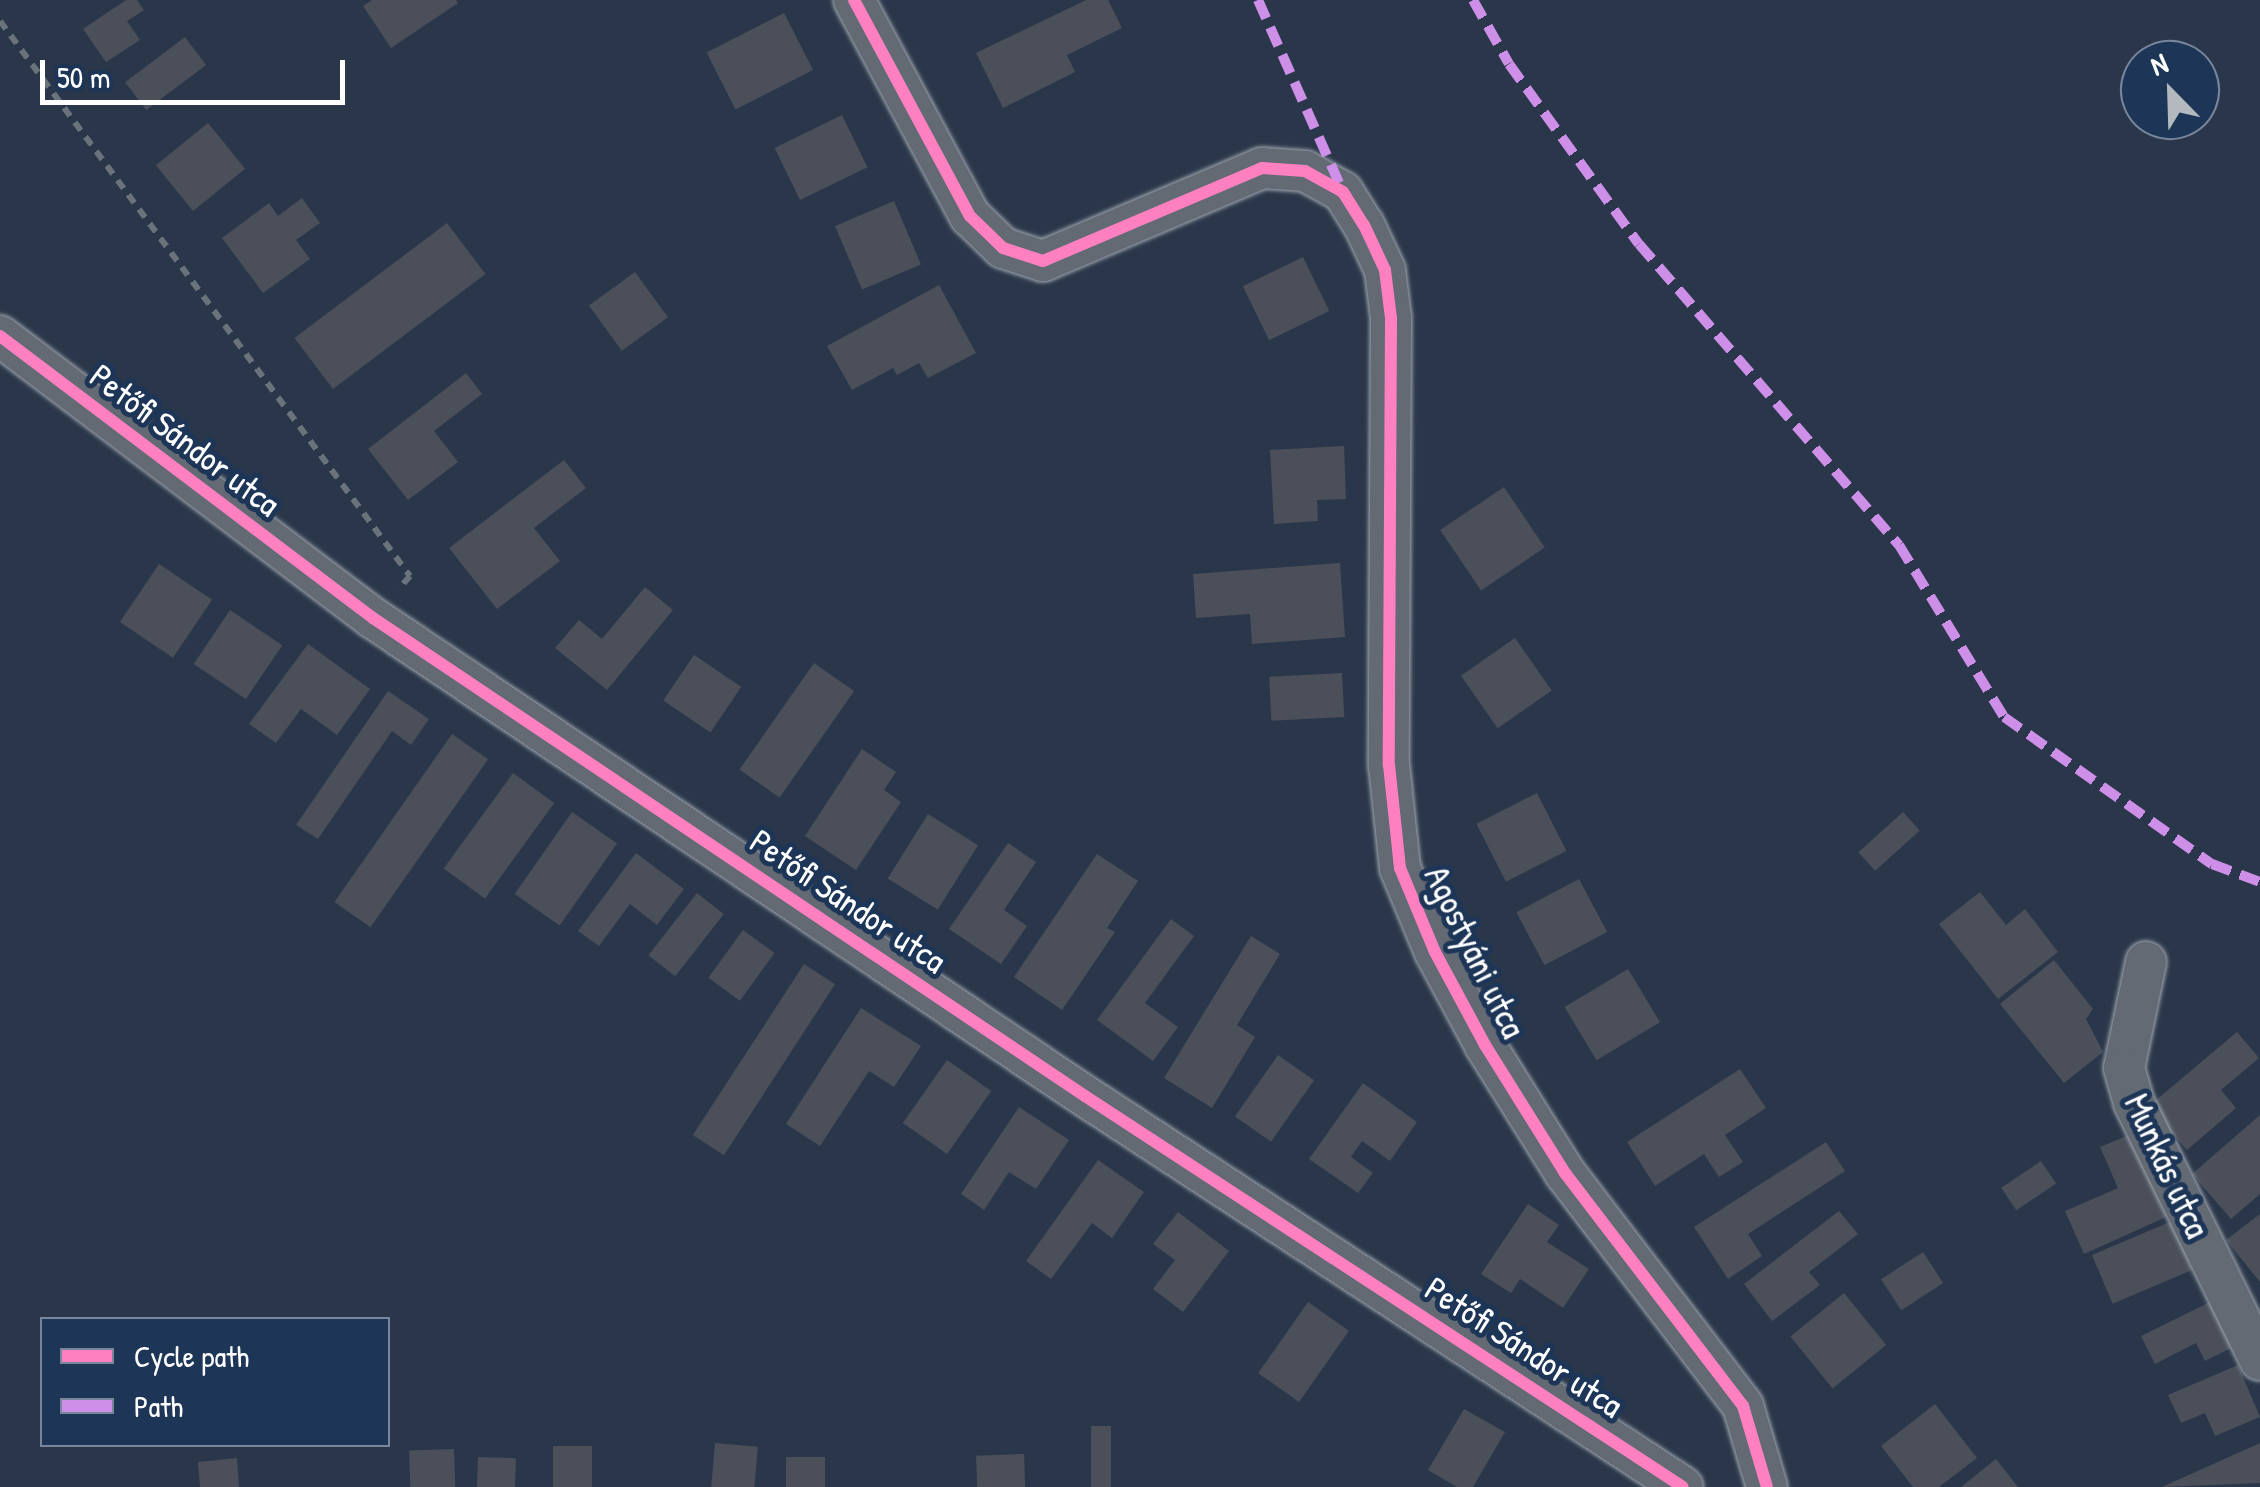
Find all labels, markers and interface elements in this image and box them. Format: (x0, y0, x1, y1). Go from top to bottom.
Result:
scale bar (45, 40, 350, 102)
north arrow (2120, 40, 2220, 140)
text: N (2145, 44, 2173, 85)
text: 50 m (57, 57, 110, 97)
street label: Petőfi Sándor utca (82, 355, 288, 525)
street label: Petőfi Sándor utca (742, 820, 954, 982)
street label: Agostyáni utca (1415, 859, 1535, 1045)
street label: Munkás utca (2115, 1087, 2219, 1245)
street label: Petőfi Sándor utca (1417, 1268, 1631, 1426)
legend (40, 1317, 390, 1447)
text: Cycle path (134, 1336, 249, 1376)
text: Path (134, 1386, 183, 1426)

